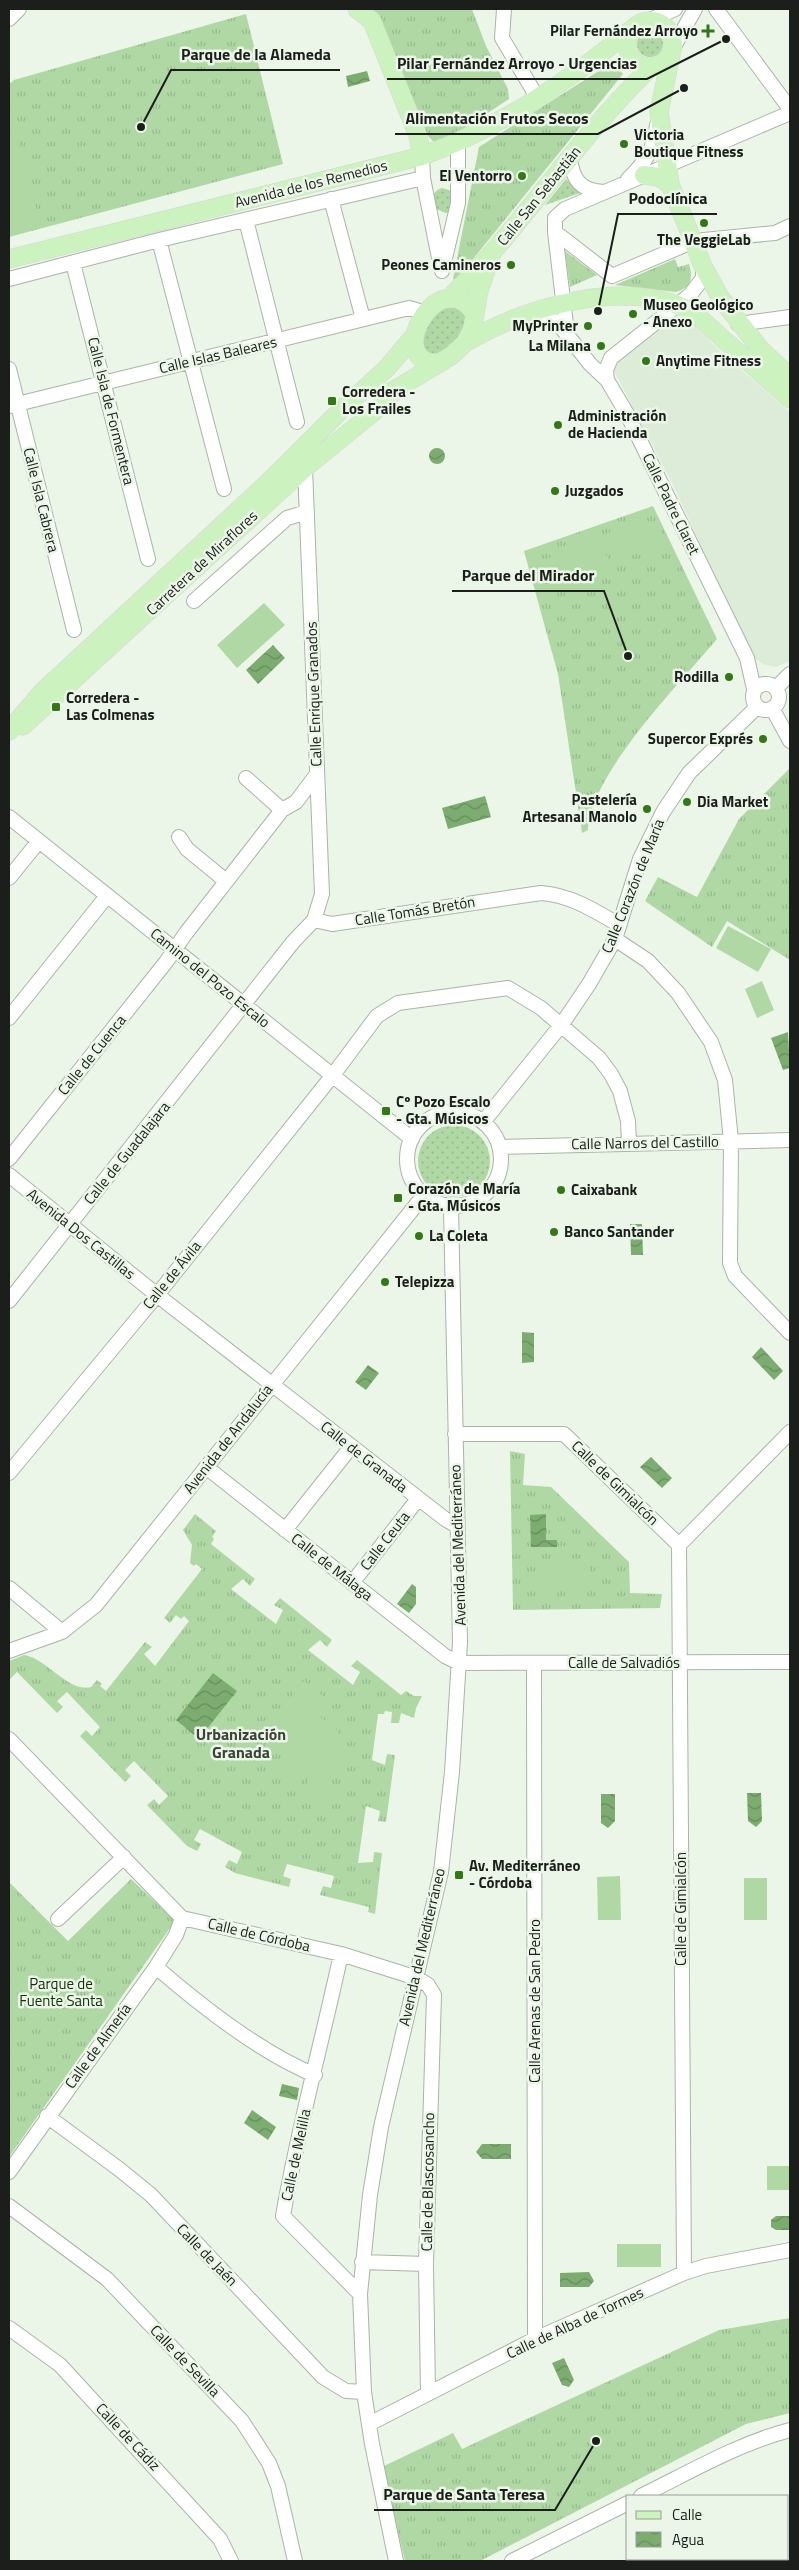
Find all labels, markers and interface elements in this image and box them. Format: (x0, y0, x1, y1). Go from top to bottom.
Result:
place label: Pilar Fernández Arroyo (550, 19, 698, 42)
marker: Pilar Fernández Arroyo (702, 25, 714, 37)
callout: Parque de la Alameda (171, 39, 340, 70)
text: Parque de la Alameda (181, 42, 331, 66)
callout: Pilar Fernández Arroyo - Urgencias (387, 48, 647, 79)
text: Pilar Fernández Arroyo - Urgencias (397, 51, 637, 75)
callout: Alimentación Frutos Secos (395, 103, 598, 134)
text: Alimentación Frutos Secos (405, 106, 589, 130)
place label: Victoria Boutique Fitness (634, 123, 744, 163)
marker: Victoria Boutique Fitness (618, 138, 630, 150)
street label: Calle San Sebastián (491, 141, 586, 251)
street label: Avenida de los Remedios (232, 153, 390, 214)
place label: El Ventorro (439, 164, 512, 187)
marker: El Ventorro (516, 170, 528, 182)
callout: Podoclínica (618, 183, 717, 214)
text: Podoclínica (628, 186, 708, 210)
marker: The VeggieLab (698, 217, 710, 229)
place label: The VeggieLab (657, 228, 751, 251)
place label: Peones Camineros (381, 253, 501, 276)
marker: Peones Camineros (505, 259, 517, 271)
place label: Museo Geológico - Anexo (643, 293, 754, 333)
marker: Museo Geológico - Anexo (627, 308, 639, 320)
place label: MyPrinter (512, 314, 578, 337)
marker: MyPrinter (582, 320, 594, 332)
street label: Calle Islas Baleares (157, 330, 279, 379)
place label: La Milana (529, 334, 591, 357)
street label: Calle Isla de Formentera (82, 335, 141, 488)
marker: La Milana (595, 340, 607, 352)
place label: Anytime Fitness (656, 349, 761, 372)
marker: Anytime Fitness (640, 355, 652, 367)
place label: Corredera - Los Frailes (342, 380, 415, 420)
marker: Corredera - Los Frailes (326, 395, 338, 407)
place label: Administración de Hacienda (568, 404, 666, 444)
marker: Administración de Hacienda (552, 419, 564, 431)
street label: Calle Isla Cabrera (17, 445, 66, 555)
street label: Calle Padre Claret (637, 449, 706, 559)
place label: Juzgados (565, 479, 624, 502)
marker: Juzgados (549, 485, 561, 497)
street label: Carretera de Miraflores (141, 505, 263, 621)
callout: Parque del Mirador (452, 560, 604, 591)
text: Parque del Mirador (462, 563, 594, 587)
street label: Calle Enrique Granados (299, 621, 328, 767)
place label: Rodilla (674, 665, 719, 688)
marker: Rodilla (723, 671, 735, 683)
place label: Corredera - Las Colmenas (66, 686, 154, 726)
marker: Corredera - Las Colmenas (50, 701, 62, 713)
place label: Supercor Exprés (648, 727, 753, 750)
marker: Supercor Exprés (757, 733, 769, 745)
place label: Pastelería Artesanal Manolo (522, 788, 637, 828)
place label: Dia Market (697, 790, 769, 813)
marker: Dia Market (681, 796, 693, 808)
marker: Pastelería Artesanal Manolo (641, 803, 653, 815)
street label: Calle Corazón de María (595, 815, 670, 956)
street label: Calle Tomás Bretón (353, 890, 477, 931)
street label: Camino del Pozo Escalo (145, 922, 275, 1033)
street label: Calle de Cuenca (52, 1009, 132, 1100)
place label: Cº Pozo Escalo - Gta. Músicos (396, 1090, 490, 1130)
street label: Calle de Guadalajara (78, 1096, 176, 1209)
marker: Cº Pozo Escalo - Gta. Músicos (380, 1105, 392, 1117)
street label: Calle Narros del Castillo (571, 1130, 719, 1155)
place label: Corazón de María - Gta. Músicos (408, 1177, 521, 1217)
place label: Caixabank (571, 1178, 638, 1201)
street label: Avenida Dos Castillas (22, 1183, 141, 1285)
marker: Caixabank (555, 1184, 567, 1196)
marker: Corazón de María - Gta. Músicos (392, 1192, 404, 1204)
place label: Banco Santander (564, 1220, 674, 1243)
place label: La Coleta (429, 1224, 488, 1247)
marker: Banco Santander (548, 1226, 560, 1238)
marker: La Coleta (413, 1230, 425, 1242)
street label: Calle de Ávila (137, 1235, 207, 1314)
place label: Telepizza (395, 1270, 455, 1293)
marker: Telepizza (379, 1276, 391, 1288)
street label: Avenida de Andalucía (177, 1379, 278, 1498)
street label: Calle de Granada (316, 1415, 413, 1498)
street label: Calle de Gimialcón (566, 1435, 664, 1531)
street label: Avenida del Mediterráneo (443, 1464, 472, 1626)
street label: Calle Ceuta (354, 1506, 415, 1575)
street label: Calle de Málaga (286, 1527, 379, 1606)
street label: Calle de Salvadiós (568, 1651, 680, 1674)
district label: Urbanización Granada (196, 1722, 286, 1764)
street label: Calle de Gimialcón (669, 1852, 692, 1966)
place label: Av. Mediterráneo - Córdoba (469, 1854, 581, 1894)
street label: Avenida del Mediterráneo (392, 1866, 451, 2028)
marker: Av. Mediterráneo - Córdoba (453, 1869, 465, 1881)
street label: Calle de Córdoba (206, 1912, 313, 1958)
street label: Calle Arenas de San Pedro (523, 1919, 546, 2083)
park label: Parque de Fuente Santa (19, 1972, 103, 2012)
street label: Calle de Almería (59, 1998, 137, 2093)
street label: Calle de Melilla (275, 2106, 317, 2203)
street label: Calle de Blascosancho (415, 2112, 440, 2252)
street label: Calle de Jaén (171, 2218, 243, 2291)
street label: Calle de Alba de Tormes (502, 2281, 647, 2364)
street label: Calle de Sevilla (145, 2319, 226, 2402)
street label: Calle de Cádiz (91, 2397, 166, 2476)
callout: Parque de Santa Teresa (374, 2479, 555, 2510)
text: Parque de Santa Teresa (383, 2482, 545, 2506)
legend (626, 2495, 789, 2560)
text: Calle (672, 2503, 702, 2526)
text: Agua (672, 2528, 704, 2551)

